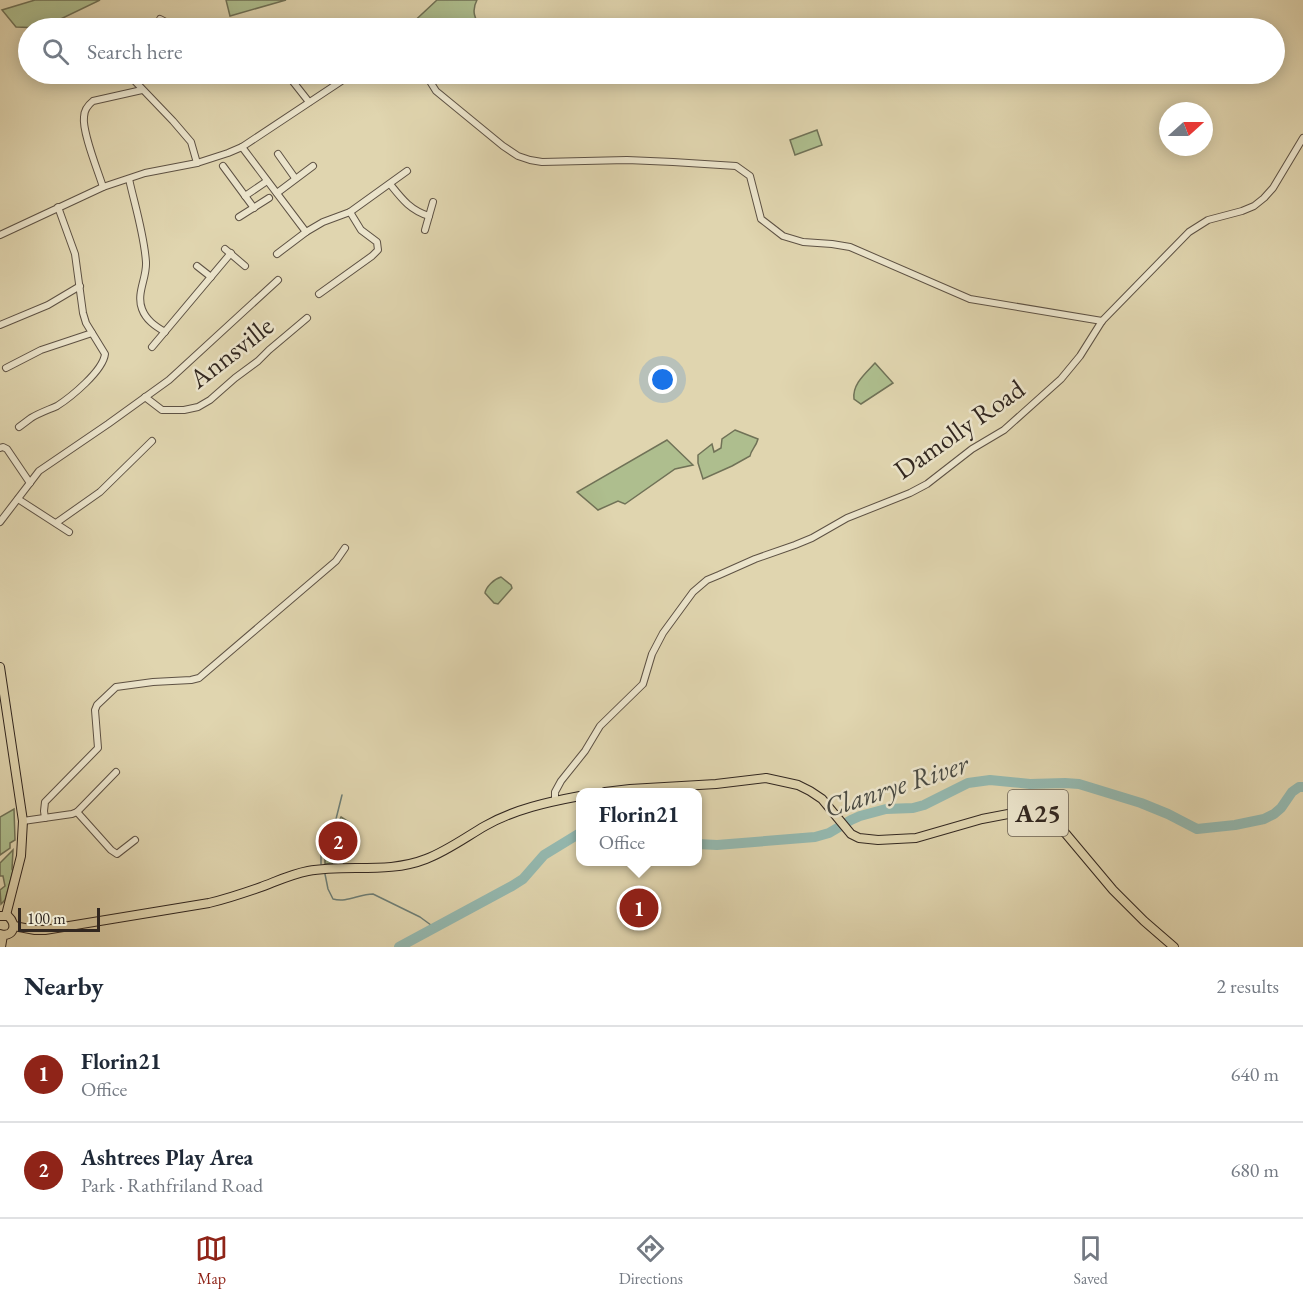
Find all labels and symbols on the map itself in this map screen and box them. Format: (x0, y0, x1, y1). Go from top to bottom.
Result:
north arrow (1159, 102, 1213, 156)
street label: Annsville (181, 308, 280, 397)
your location (648, 365, 677, 394)
street label: Damolly Road (887, 371, 1031, 487)
water label: Clanrye River (819, 744, 974, 825)
road number: A25 (1008, 790, 1068, 836)
pin: 2 (318, 818, 358, 864)
pin: 1 (620, 886, 658, 930)
scale bar (18, 905, 100, 932)

